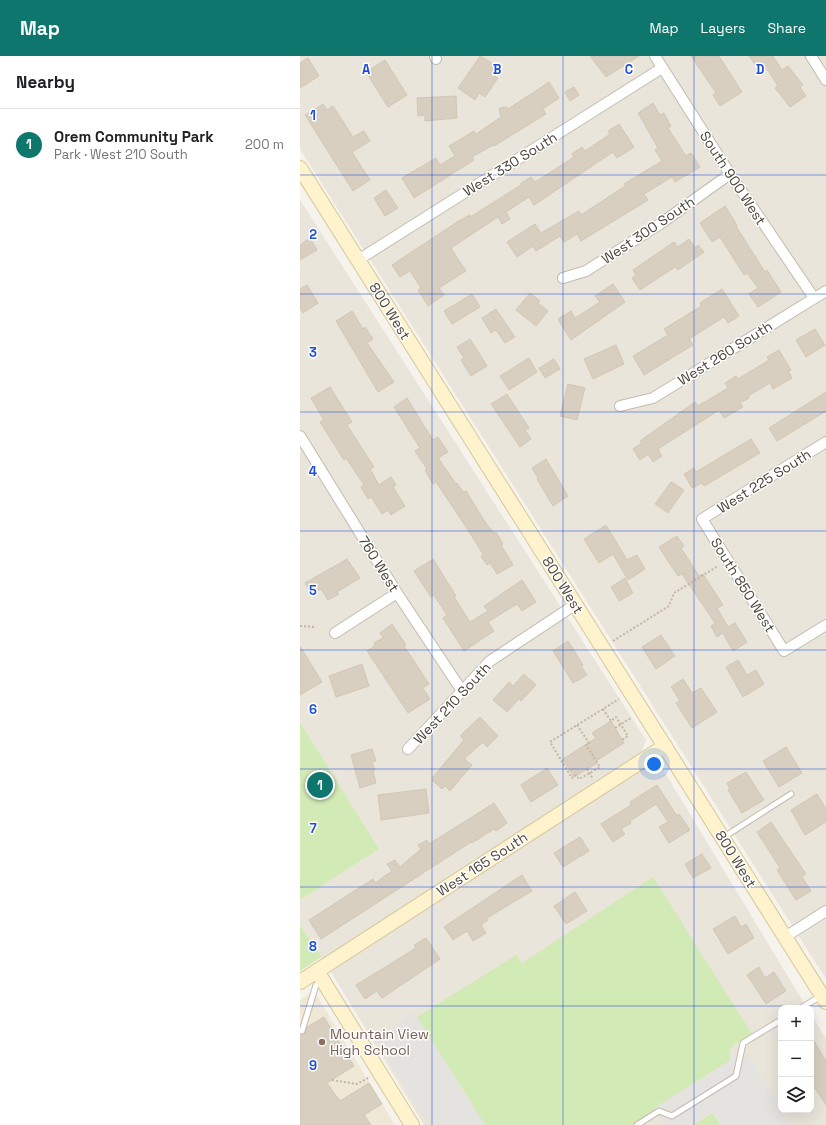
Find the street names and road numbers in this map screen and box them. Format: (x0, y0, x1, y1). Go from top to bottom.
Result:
street label: West 330 South (459, 128, 561, 200)
street label: South 900 West (696, 128, 770, 228)
street label: West 300 South (598, 192, 698, 268)
street label: 800 West (365, 279, 415, 343)
street label: West 260 South (674, 317, 776, 389)
street label: West 225 South (714, 445, 814, 517)
street label: 760 West (355, 533, 403, 595)
street label: South 850 West (707, 534, 779, 636)
street label: 800 West (538, 553, 588, 617)
street label: West 210 South (410, 658, 494, 748)
street label: 800 West (711, 827, 761, 891)
street label: West 165 South (433, 828, 531, 900)

